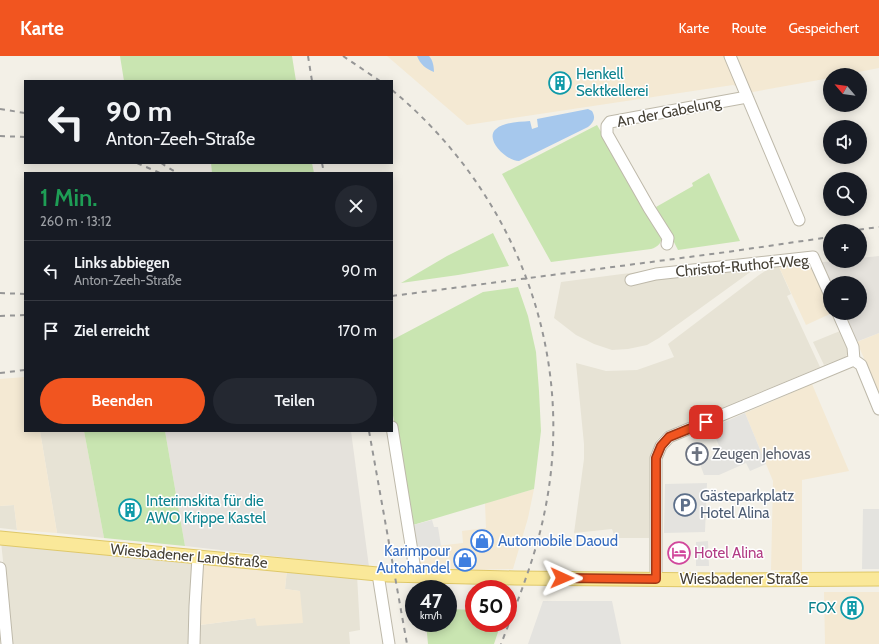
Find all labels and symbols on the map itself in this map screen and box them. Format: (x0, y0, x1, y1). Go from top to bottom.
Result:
place label: Henkell Sektkellerei (576, 65, 648, 100)
north arrow (823, 68, 867, 112)
building icon: Henkell Sektkellerei (547, 70, 573, 96)
street label: An der Gabelung (615, 93, 723, 131)
street label: Christof-Ruthof-Weg (675, 251, 810, 281)
pin (689, 405, 723, 439)
church icon: Zeugen Jehovas (684, 441, 710, 467)
place label: Zeugen Jehovas (712, 445, 811, 463)
place label: Gästeparkplatz Hotel Alina (700, 487, 794, 522)
place label: Interimskita für die AWO Krippe Kastel (146, 492, 266, 527)
parking icon: Gästeparkplatz Hotel Alina (672, 492, 698, 518)
building icon: Interimskita für die AWO Krippe Kastel (117, 497, 143, 523)
shop icon: Automobile Daoud (469, 528, 495, 554)
place label: Automobile Daoud (498, 532, 618, 550)
street label: Wiesbadener Landstraße (110, 540, 269, 572)
hotel icon: Hotel Alina (666, 540, 692, 566)
place label: Karimpour Autohandel (377, 542, 450, 577)
place label: Hotel Alina (694, 544, 764, 562)
shop icon: Karimpour Autohandel (452, 547, 478, 573)
position arrow (541, 557, 583, 599)
street label: Wiesbadener Straße (680, 570, 809, 588)
speed limit sign: 50 (465, 580, 517, 632)
building icon: FOX (839, 595, 865, 621)
place label: FOX (808, 599, 836, 617)

